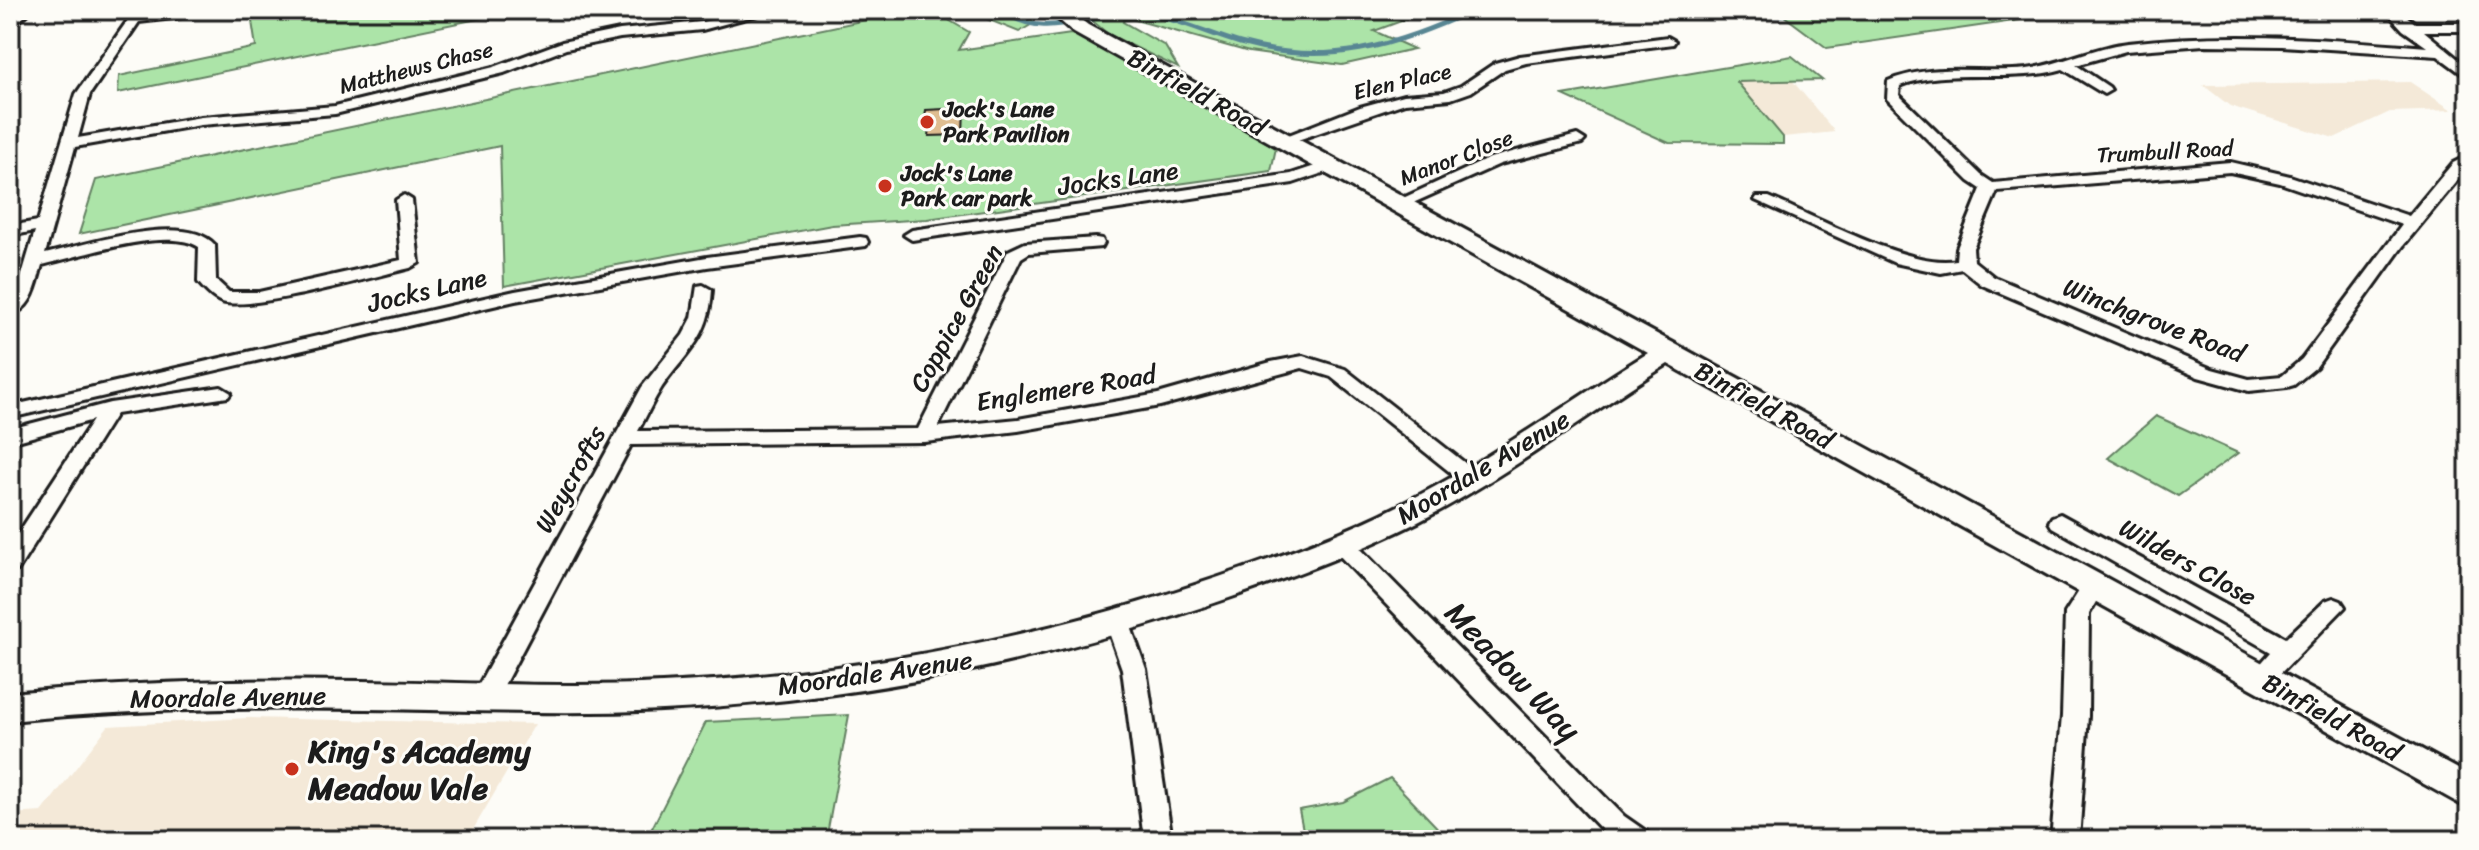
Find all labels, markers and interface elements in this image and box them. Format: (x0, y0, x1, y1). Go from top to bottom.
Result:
street label: Matthews Chase (335, 29, 497, 105)
street label: Binfield Road (1119, 35, 1277, 150)
street label: Elen Place (1349, 51, 1455, 112)
place label: Jock's Lane Park Pavilion (941, 90, 1070, 154)
marker: Jock's Lane Park Pavilion (918, 113, 936, 131)
street label: Manor Close (1394, 118, 1519, 197)
street label: Trumbull Road (2096, 128, 2236, 175)
street label: Jocks Lane (1054, 147, 1182, 209)
place label: Jock's Lane Park car park (899, 154, 1033, 218)
marker: Jock's Lane Park car park (876, 177, 894, 195)
street label: Coppice Green (896, 235, 1016, 401)
street label: Jocks Lane (362, 254, 492, 326)
street label: Winchgrove Road (2056, 264, 2254, 377)
street label: Binfield Road (1686, 348, 1844, 463)
street label: Englemere Road (973, 351, 1161, 425)
street label: Moordale Avenue (1387, 397, 1579, 537)
street label: Weycrofts (521, 416, 619, 542)
street label: Wilders Close (2111, 505, 2265, 619)
street label: Meadow Way (1430, 587, 1596, 756)
street label: Moordale Avenue (775, 637, 975, 709)
street label: Binfield Road (2254, 660, 2412, 775)
street label: Moordale Avenue (129, 672, 327, 722)
place label: King's Academy Meadow Vale (307, 723, 532, 817)
marker: King's Academy Meadow Vale (283, 760, 301, 778)

